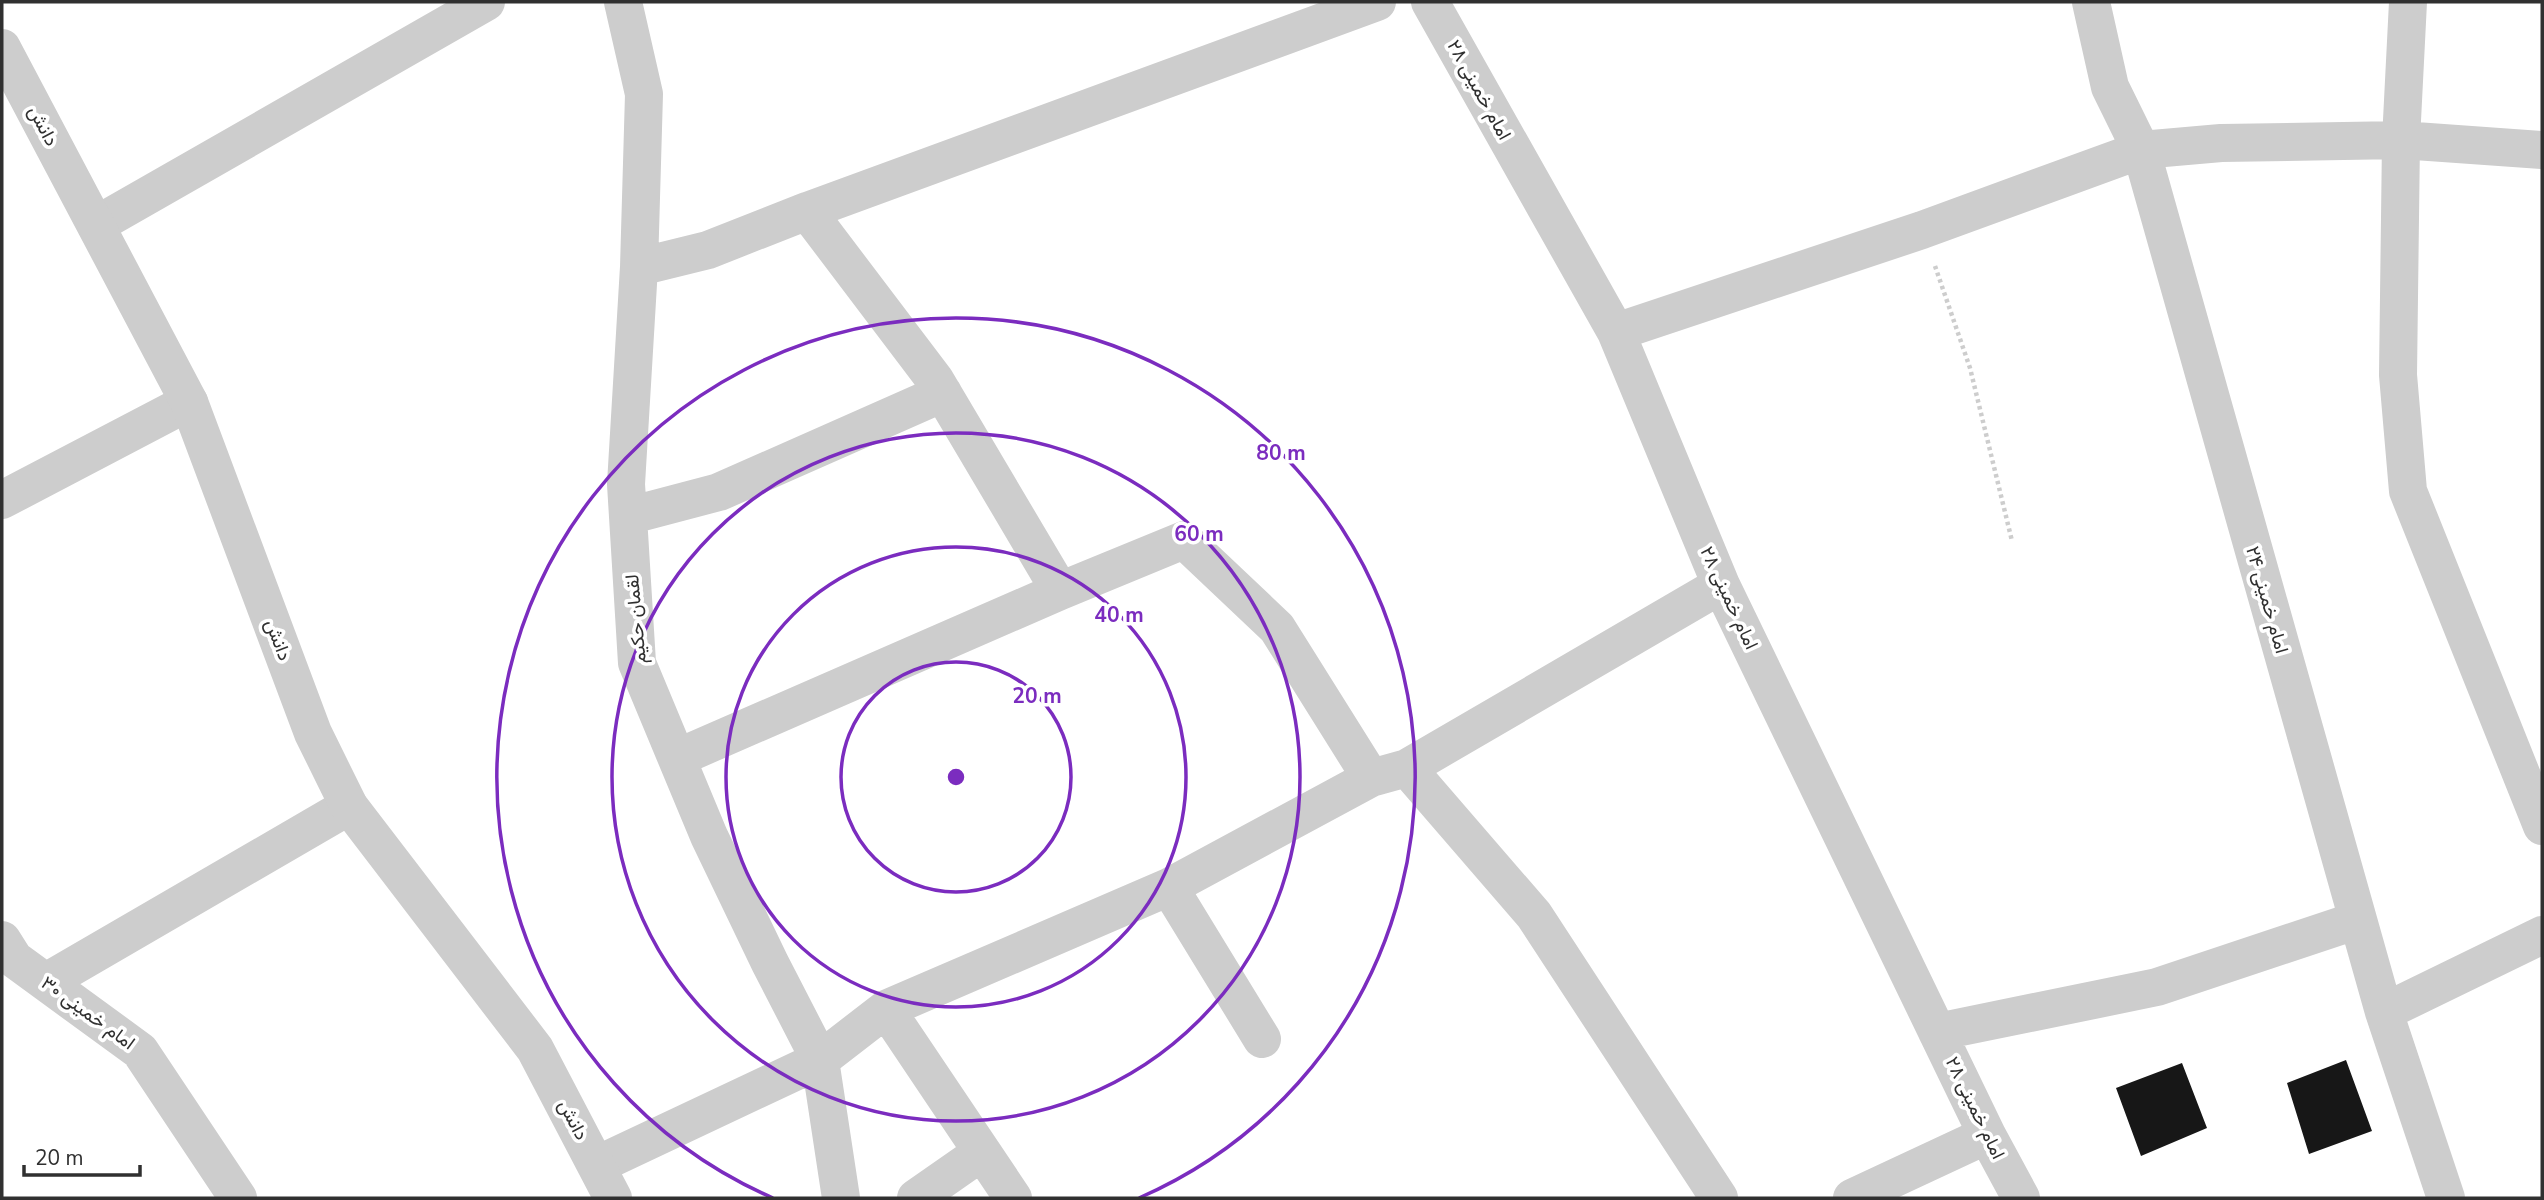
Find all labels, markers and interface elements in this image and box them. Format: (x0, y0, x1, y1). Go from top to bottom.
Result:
street label: امام خمینی ۲۸ (1441, 35, 1517, 145)
street label: دانش (22, 101, 64, 151)
text: 80 m (1256, 439, 1306, 467)
text: 60 m (1174, 520, 1224, 548)
street label: امام خمینی ۲۸ (1694, 542, 1764, 654)
street label: امام خمینی ۲۴ (2239, 543, 2295, 657)
street label: لقمان حکیم (619, 573, 653, 665)
text: 40 m (1094, 601, 1144, 629)
street label: دانش (258, 616, 298, 664)
text: 20 m (1012, 682, 1062, 710)
centre of rings (944, 765, 968, 789)
street label: امام خمینی ۳۰ (36, 970, 140, 1056)
street label: امام خمینی ۲۸ (1939, 1052, 2011, 1164)
street label: دانش (552, 1095, 594, 1145)
scale bar (24, 1134, 140, 1178)
text: 20 m (35, 1144, 84, 1172)

